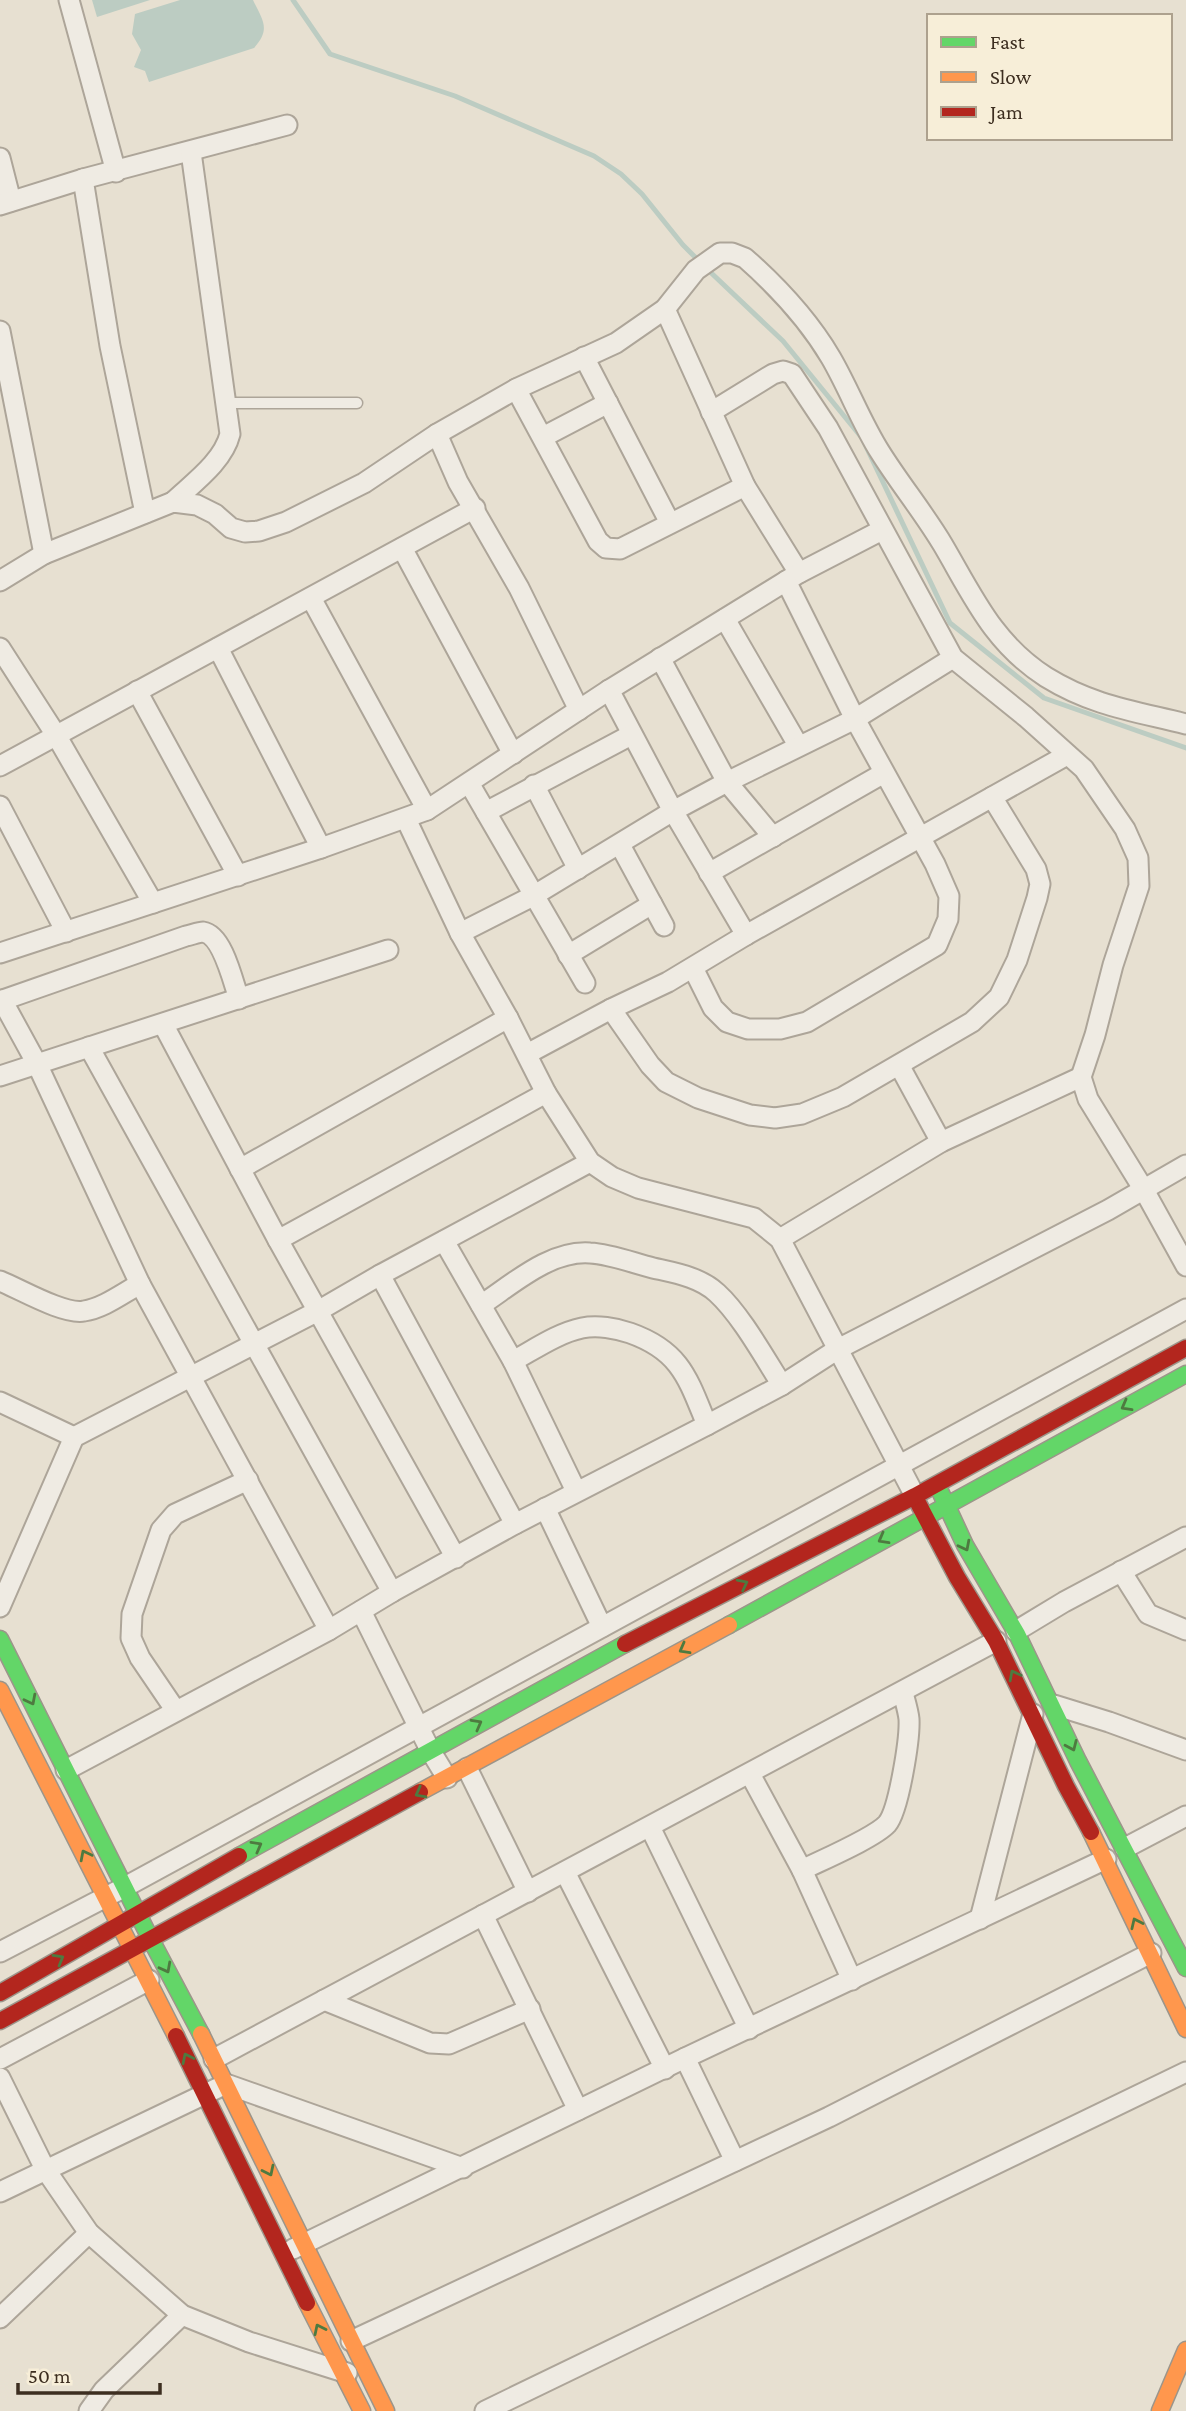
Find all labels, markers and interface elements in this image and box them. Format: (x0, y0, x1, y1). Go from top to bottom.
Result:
legend (927, 14, 1172, 140)
text: Fast (990, 30, 1026, 54)
text: Slow (990, 65, 1032, 89)
text: Jam (988, 100, 1023, 124)
one-way arrow (1121, 1398, 1133, 1412)
one-way arrow (878, 1531, 891, 1544)
one-way arrow (957, 1538, 971, 1551)
one-way arrow (736, 1578, 749, 1592)
one-way arrow (679, 1641, 692, 1654)
one-way arrow (1008, 1670, 1022, 1682)
one-way arrow (22, 1693, 36, 1705)
one-way arrow (470, 1719, 482, 1732)
one-way arrow (1064, 1739, 1078, 1751)
one-way arrow (415, 1785, 427, 1798)
one-way arrow (249, 1841, 262, 1854)
one-way arrow (80, 1850, 94, 1862)
one-way arrow (1131, 1917, 1145, 1930)
one-way arrow (52, 1954, 65, 1967)
one-way arrow (158, 1961, 171, 1973)
one-way arrow (182, 2053, 196, 2065)
one-way arrow (261, 2164, 275, 2176)
one-way arrow (314, 2324, 328, 2336)
scale bar (18, 2352, 159, 2396)
text: 50 m (28, 2364, 71, 2388)

